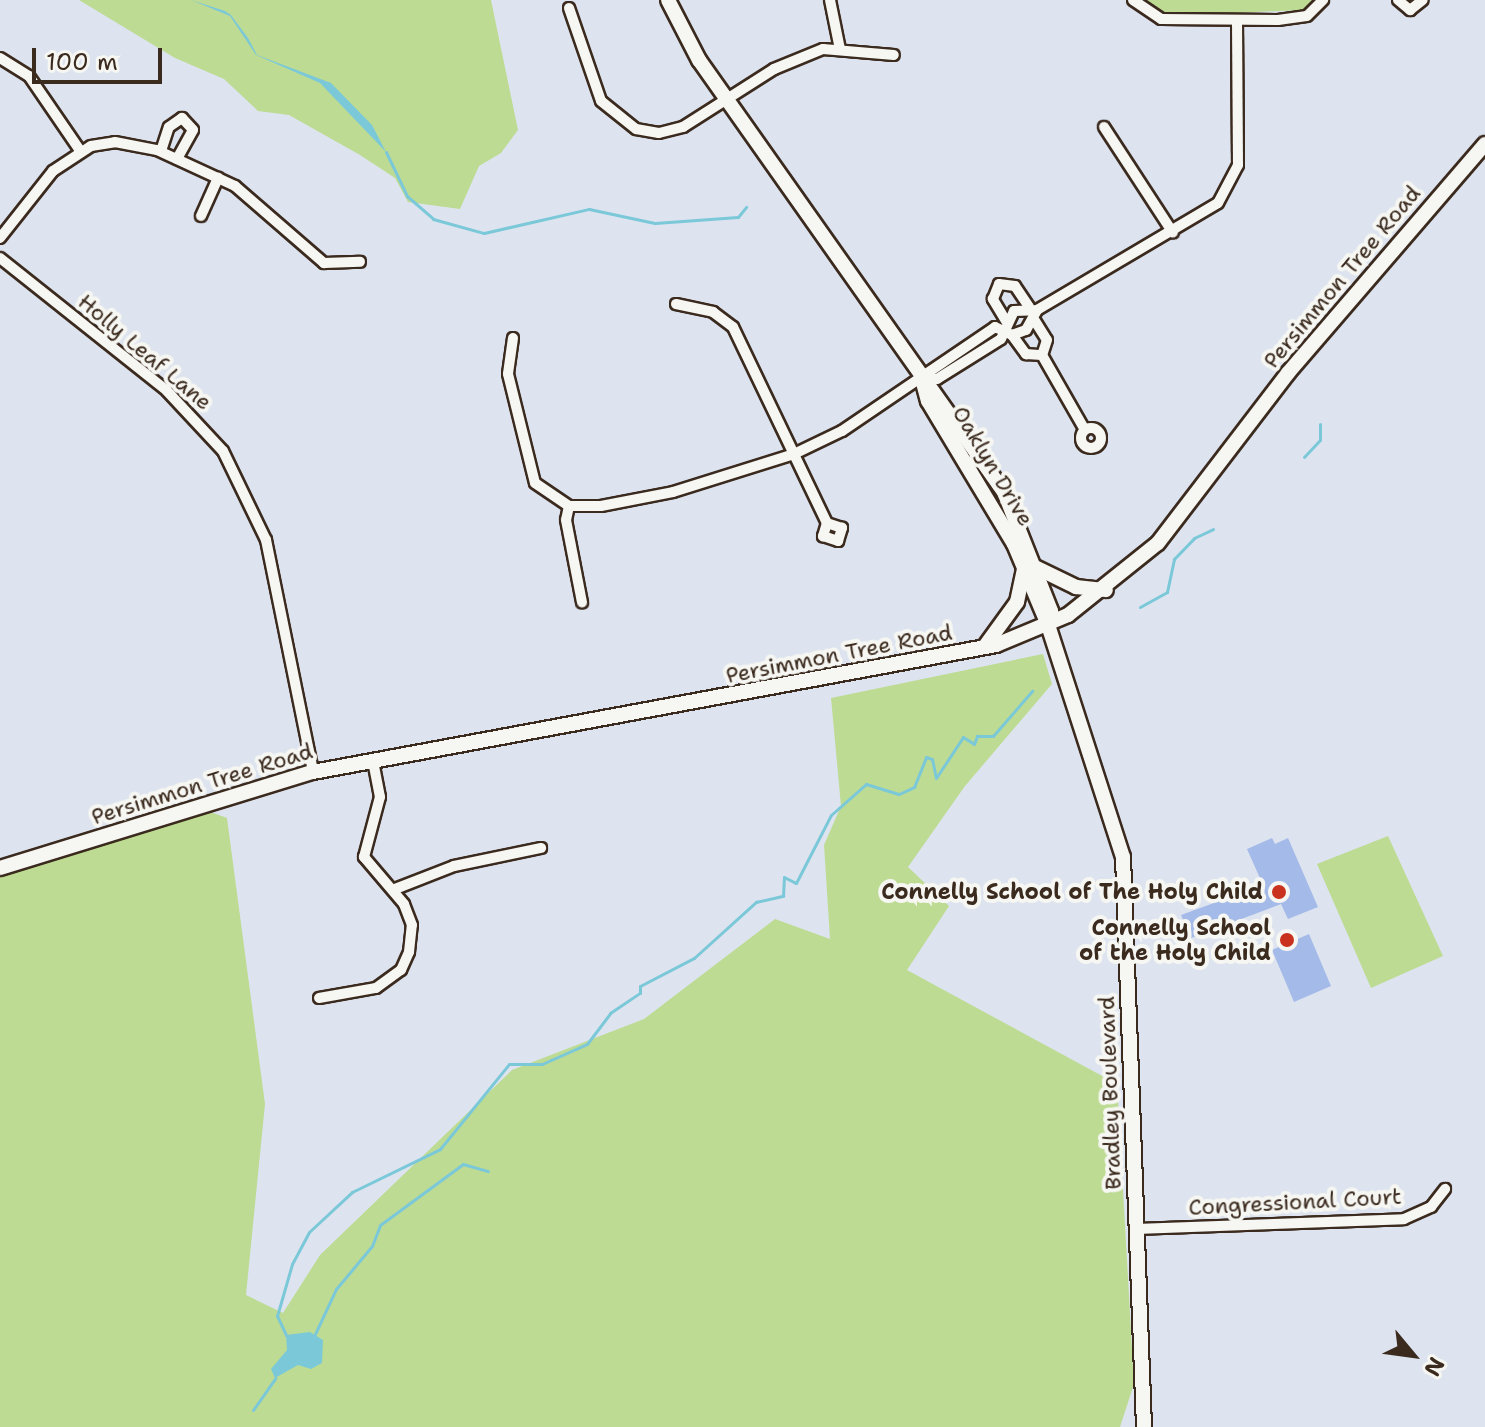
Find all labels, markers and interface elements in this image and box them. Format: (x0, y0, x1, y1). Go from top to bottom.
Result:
scale bar (36, 32, 166, 82)
text: 100 m (46, 46, 118, 78)
street label: Persimmon Tree Road (1258, 180, 1426, 374)
street label: Holly Leaf Lane (73, 288, 217, 416)
street label: Oaklyn Drive (947, 401, 1039, 531)
street label: Persimmon Tree Road (724, 619, 954, 689)
street label: Persimmon Tree Road (88, 738, 316, 830)
place label: Connelly School of The Holy Child (881, 879, 1263, 905)
marker: Connelly School of The Holy Child (1270, 883, 1288, 901)
place label: Connelly School of the Holy Child (1079, 914, 1271, 966)
marker: Connelly School of the Holy Child (1278, 931, 1296, 949)
street label: Bradley Boulevard (1093, 996, 1127, 1190)
street label: Congressional Court (1188, 1183, 1402, 1221)
north arrow (1373, 1315, 1453, 1395)
text: N (1418, 1352, 1451, 1382)

